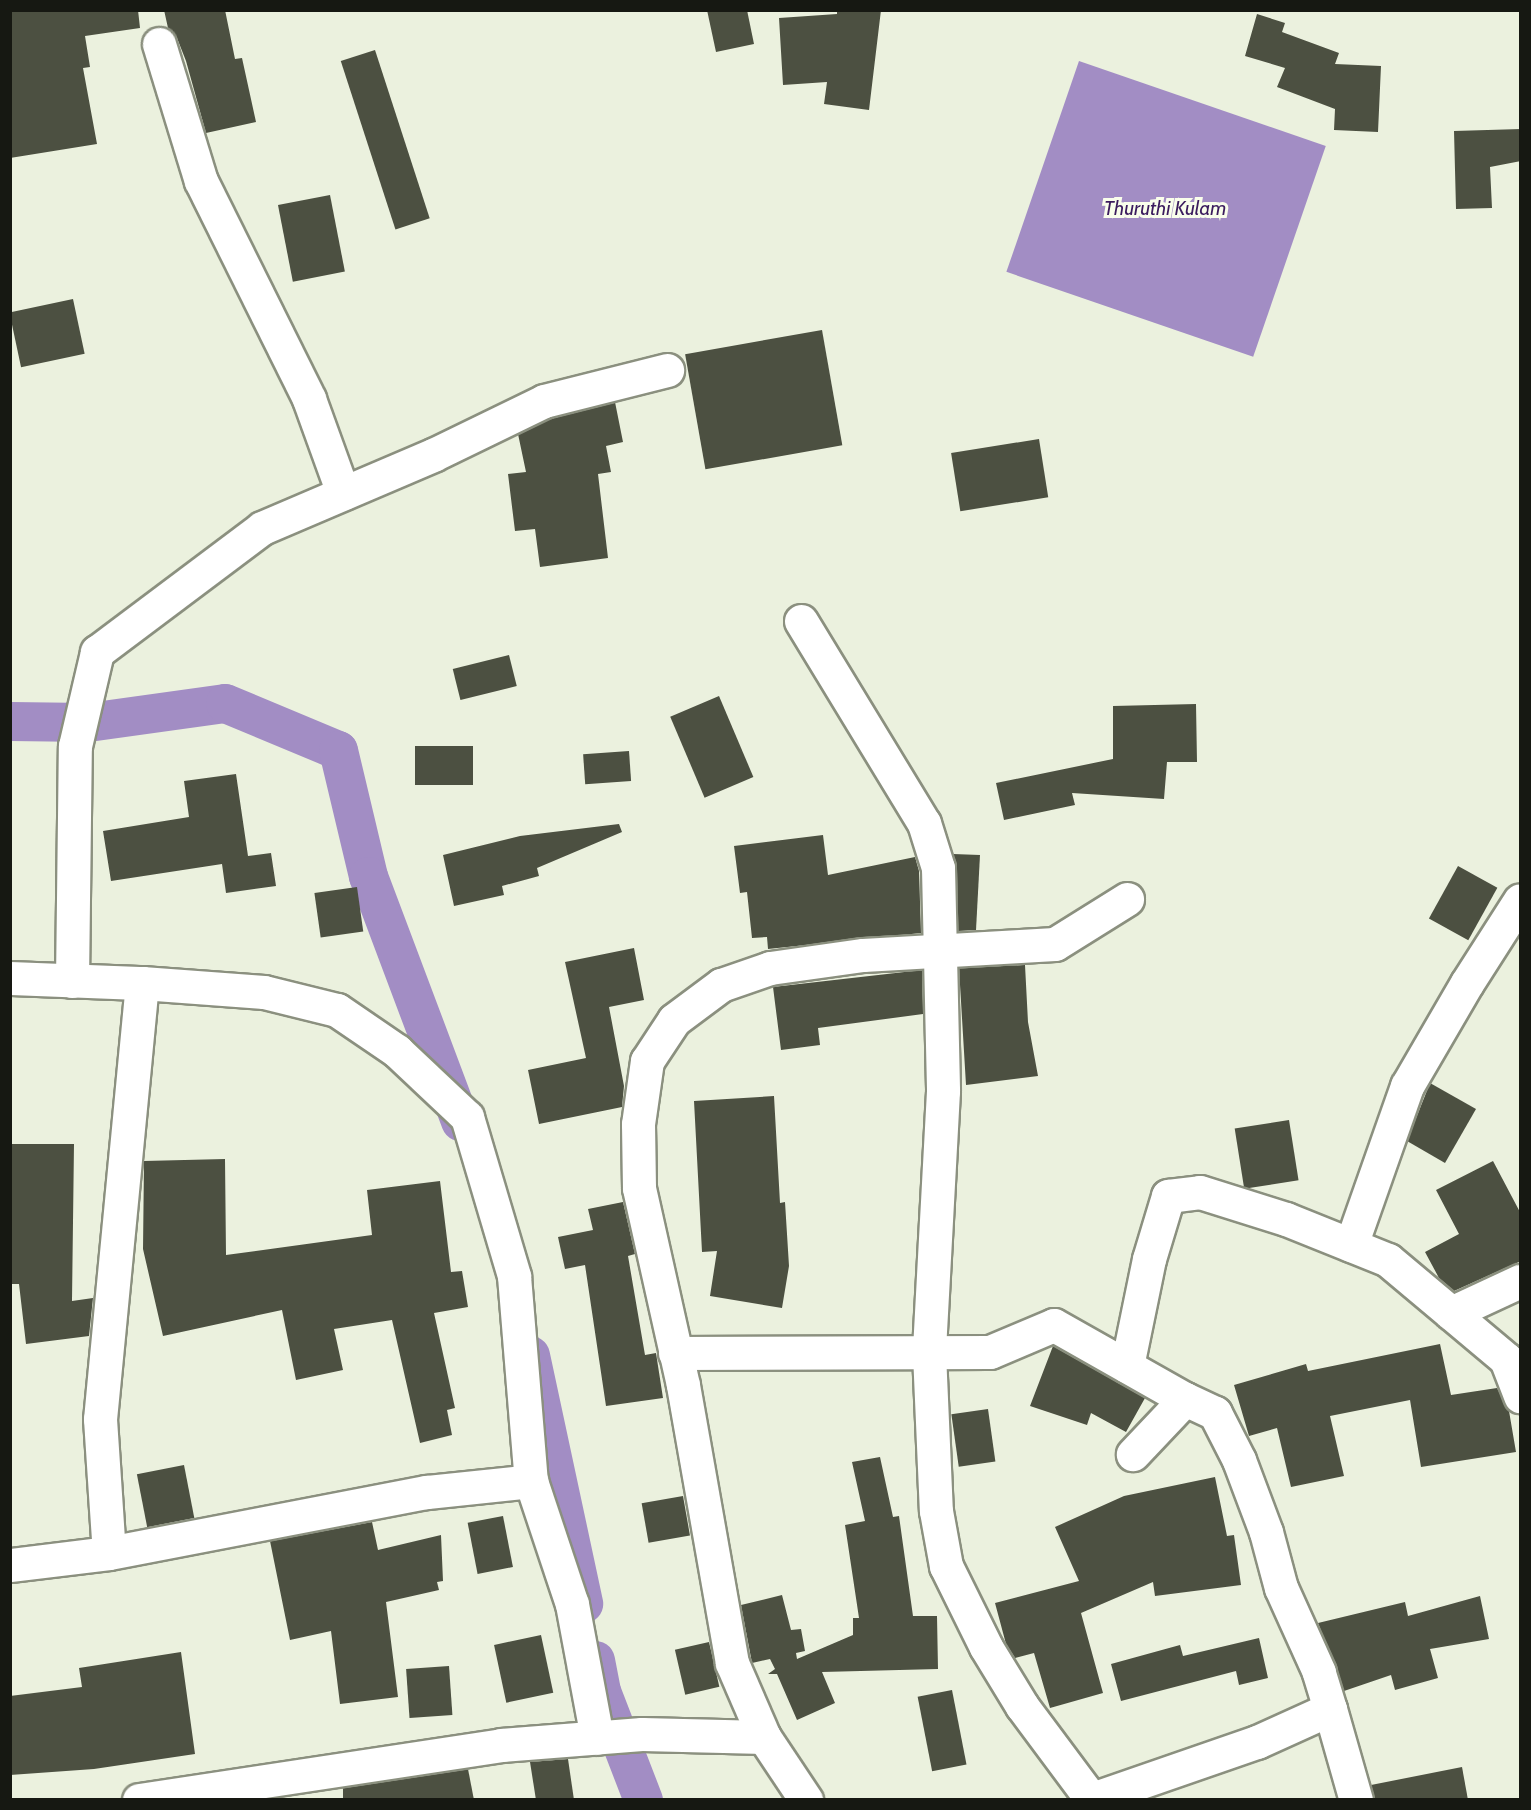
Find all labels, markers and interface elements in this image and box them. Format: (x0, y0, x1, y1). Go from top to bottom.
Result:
water label: Thuruthi Kulam (1104, 196, 1226, 220)

